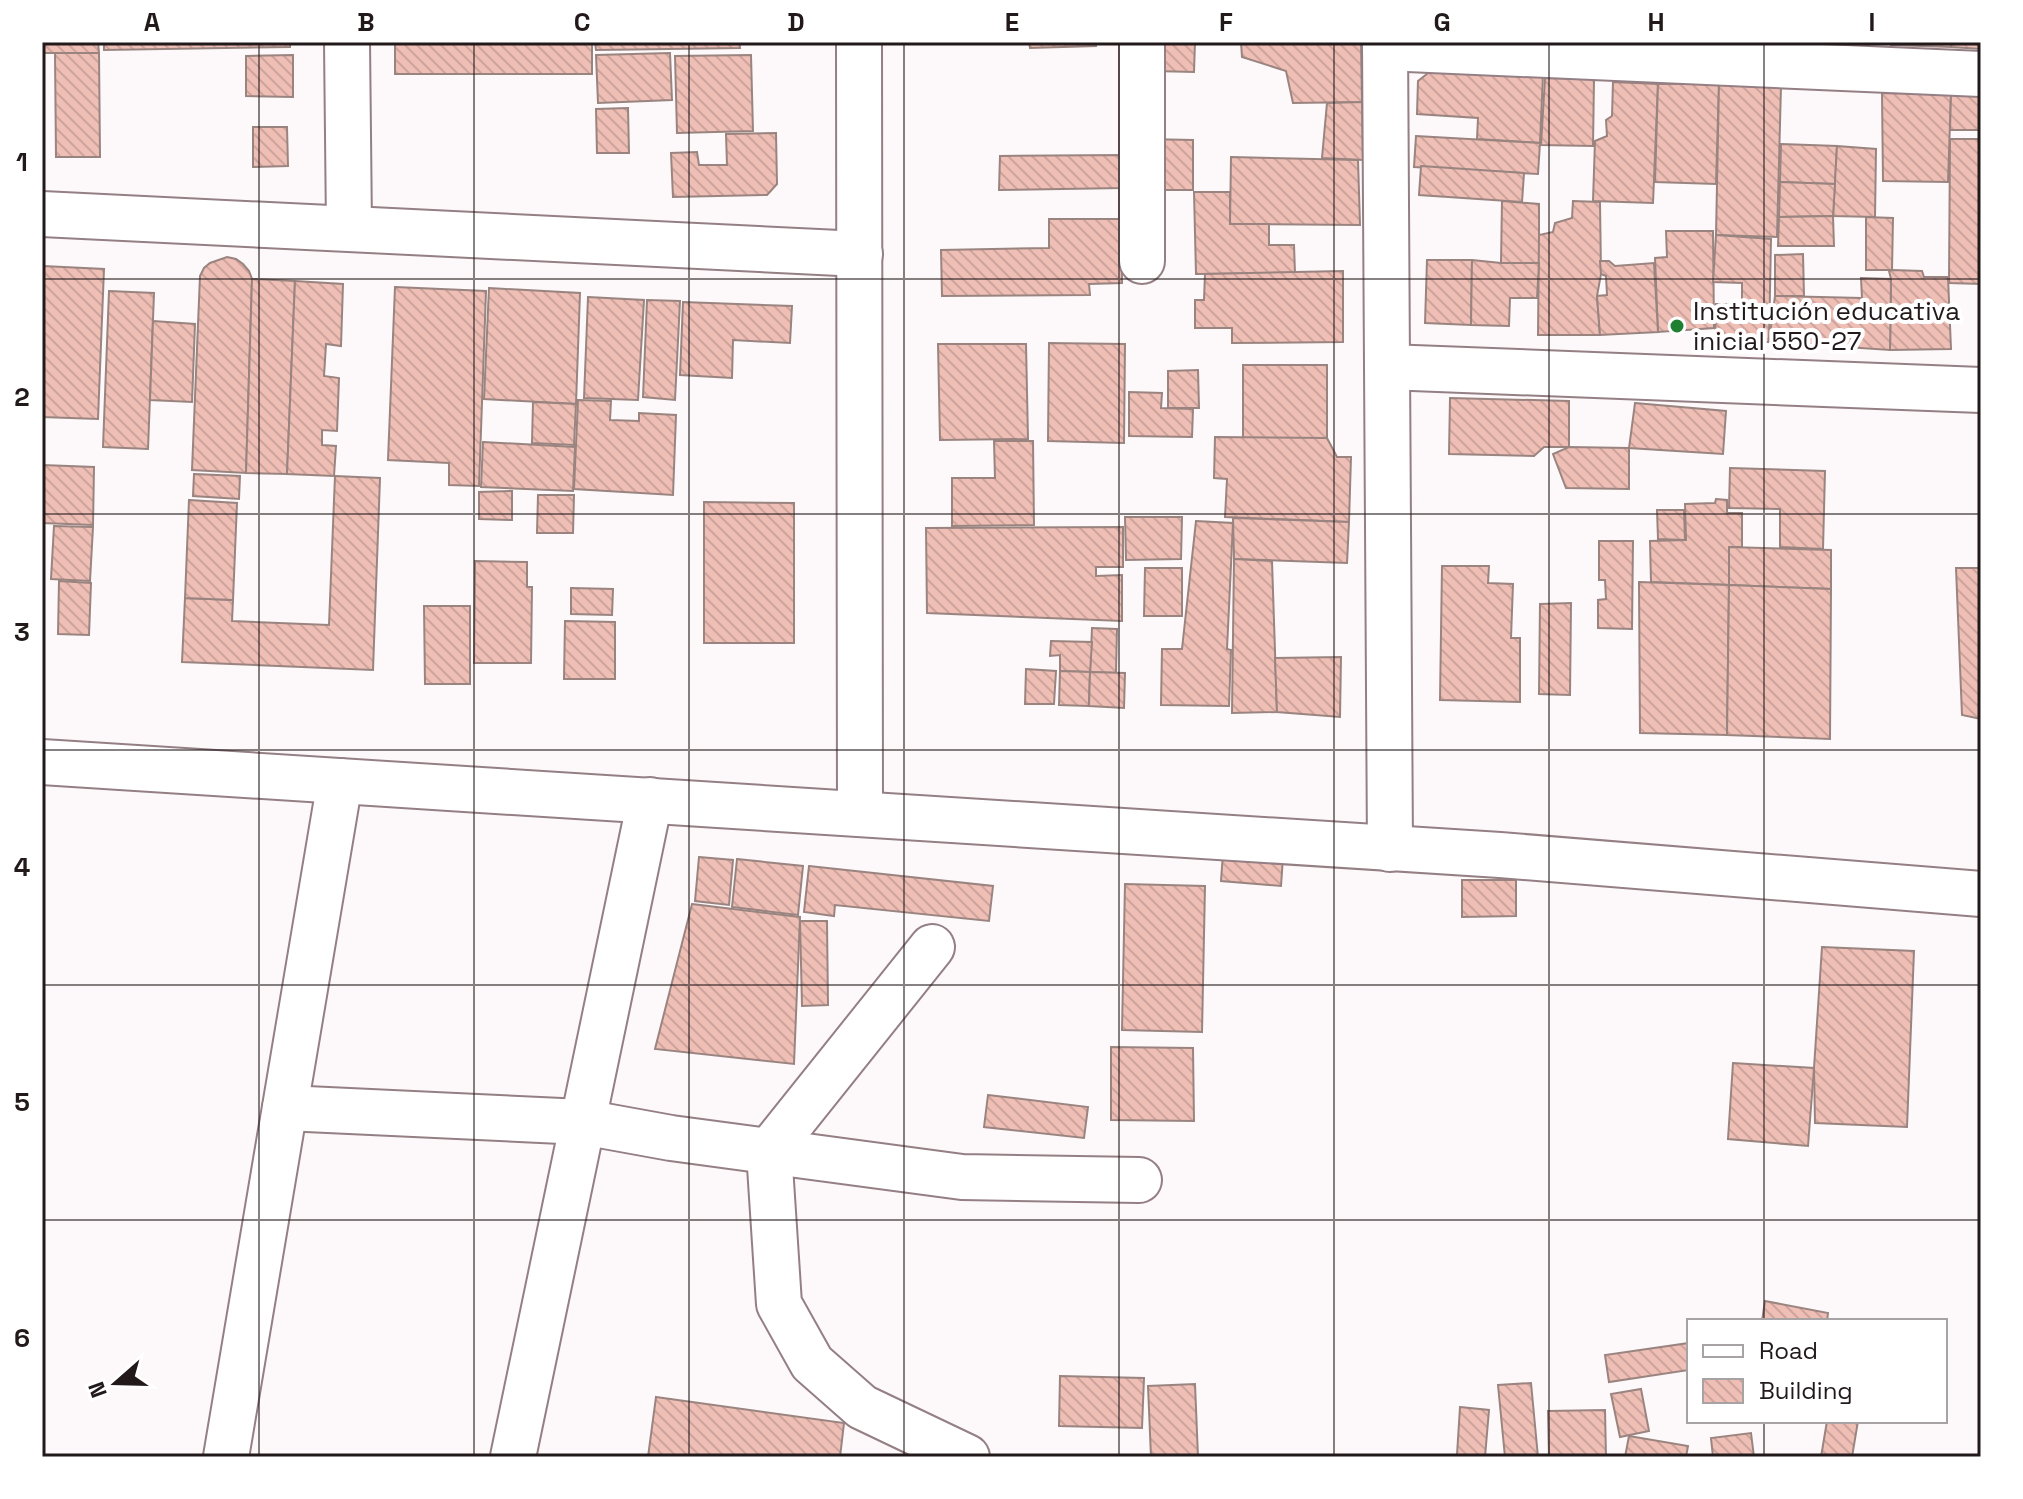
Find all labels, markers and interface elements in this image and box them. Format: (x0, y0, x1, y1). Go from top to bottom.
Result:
text: A (144, 5, 161, 39)
text: B (357, 5, 375, 39)
text: C (574, 5, 590, 39)
text: D (787, 5, 805, 39)
text: E (1005, 5, 1019, 39)
text: F (1219, 5, 1233, 39)
text: G (1433, 5, 1451, 39)
text: H (1647, 5, 1665, 39)
text: I (1869, 5, 1875, 39)
text: 1 (16, 145, 28, 179)
place label: Institución educativa inicial 550-27 (1693, 294, 1960, 358)
marker: Institución educativa inicial 550-27 (1668, 317, 1686, 335)
text: 2 (14, 380, 30, 414)
text: 3 (14, 615, 30, 649)
text: 4 (14, 850, 30, 884)
text: 5 (14, 1085, 30, 1119)
legend (1687, 1319, 1947, 1423)
text: 6 (14, 1321, 30, 1355)
text: Road (1759, 1335, 1818, 1366)
north arrow (76, 1343, 156, 1423)
text: Building (1759, 1375, 1853, 1406)
text: N (82, 1378, 113, 1402)

